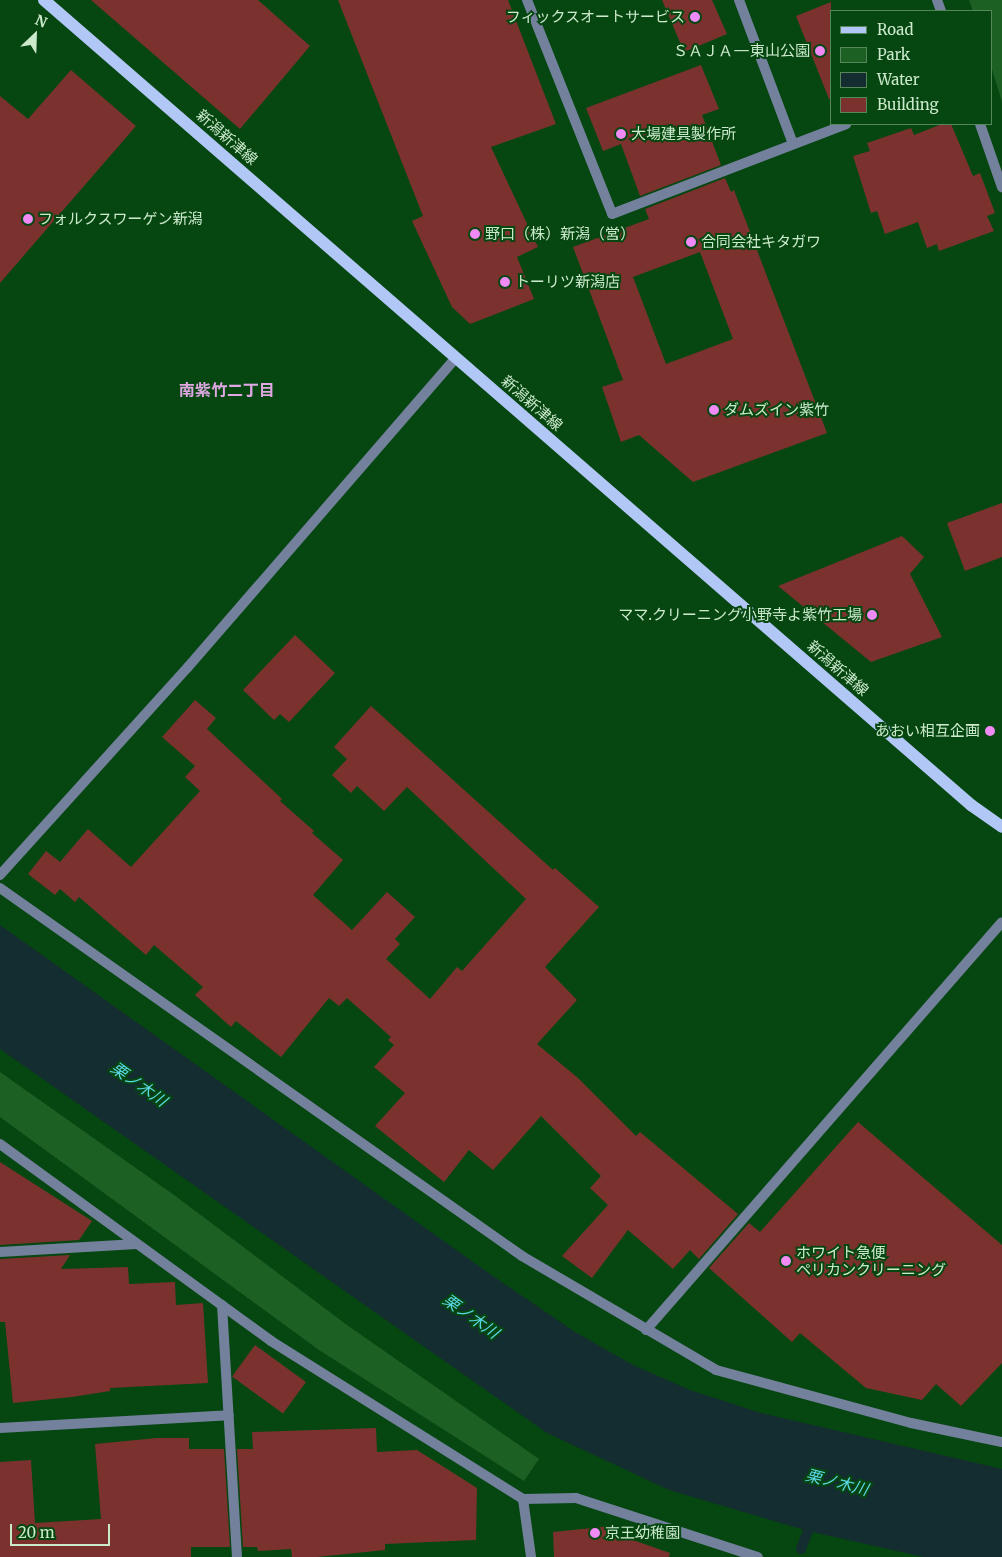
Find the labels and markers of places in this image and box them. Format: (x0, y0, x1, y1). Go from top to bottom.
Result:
place label: フィックスオートサービス (505, 8, 685, 26)
marker: フィックスオートサービス (689, 11, 701, 23)
place label: ＳＡＪＡ―東山公園 (673, 42, 810, 60)
marker: ＳＡＪＡ―東山公園 (814, 45, 826, 57)
place label: 大場建具製作所 (631, 125, 736, 143)
marker: 大場建具製作所 (615, 128, 627, 140)
place label: フォルクスワーゲン新潟 (38, 210, 203, 228)
marker: フォルクスワーゲン新潟 (22, 213, 34, 225)
place label: 野口（株）新潟（営） (485, 225, 635, 243)
marker: 野口（株）新潟（営） (469, 228, 481, 240)
place label: 合同会社キタガワ (701, 233, 821, 251)
marker: 合同会社キタガワ (685, 236, 697, 248)
place label: トーリツ新潟店 (515, 273, 620, 291)
marker: トーリツ新潟店 (499, 276, 511, 288)
place label: ダムズイン紫竹 (724, 401, 829, 419)
marker: ダムズイン紫竹 (708, 404, 720, 416)
place label: ママ.クリーニング小野寺よ紫竹工場 (618, 606, 862, 624)
marker: ママ.クリーニング小野寺よ紫竹工場 (866, 609, 878, 621)
place label: あおい相互企画 (875, 722, 980, 740)
marker: あおい相互企画 (984, 725, 996, 737)
place label: ホワイト急便 ペリカンクリーニング (796, 1243, 946, 1278)
marker: ホワイト急便 ペリカンクリーニング (780, 1255, 792, 1267)
place label: 京王幼稚園 (605, 1524, 680, 1542)
marker: 京王幼稚園 (589, 1527, 601, 1539)

